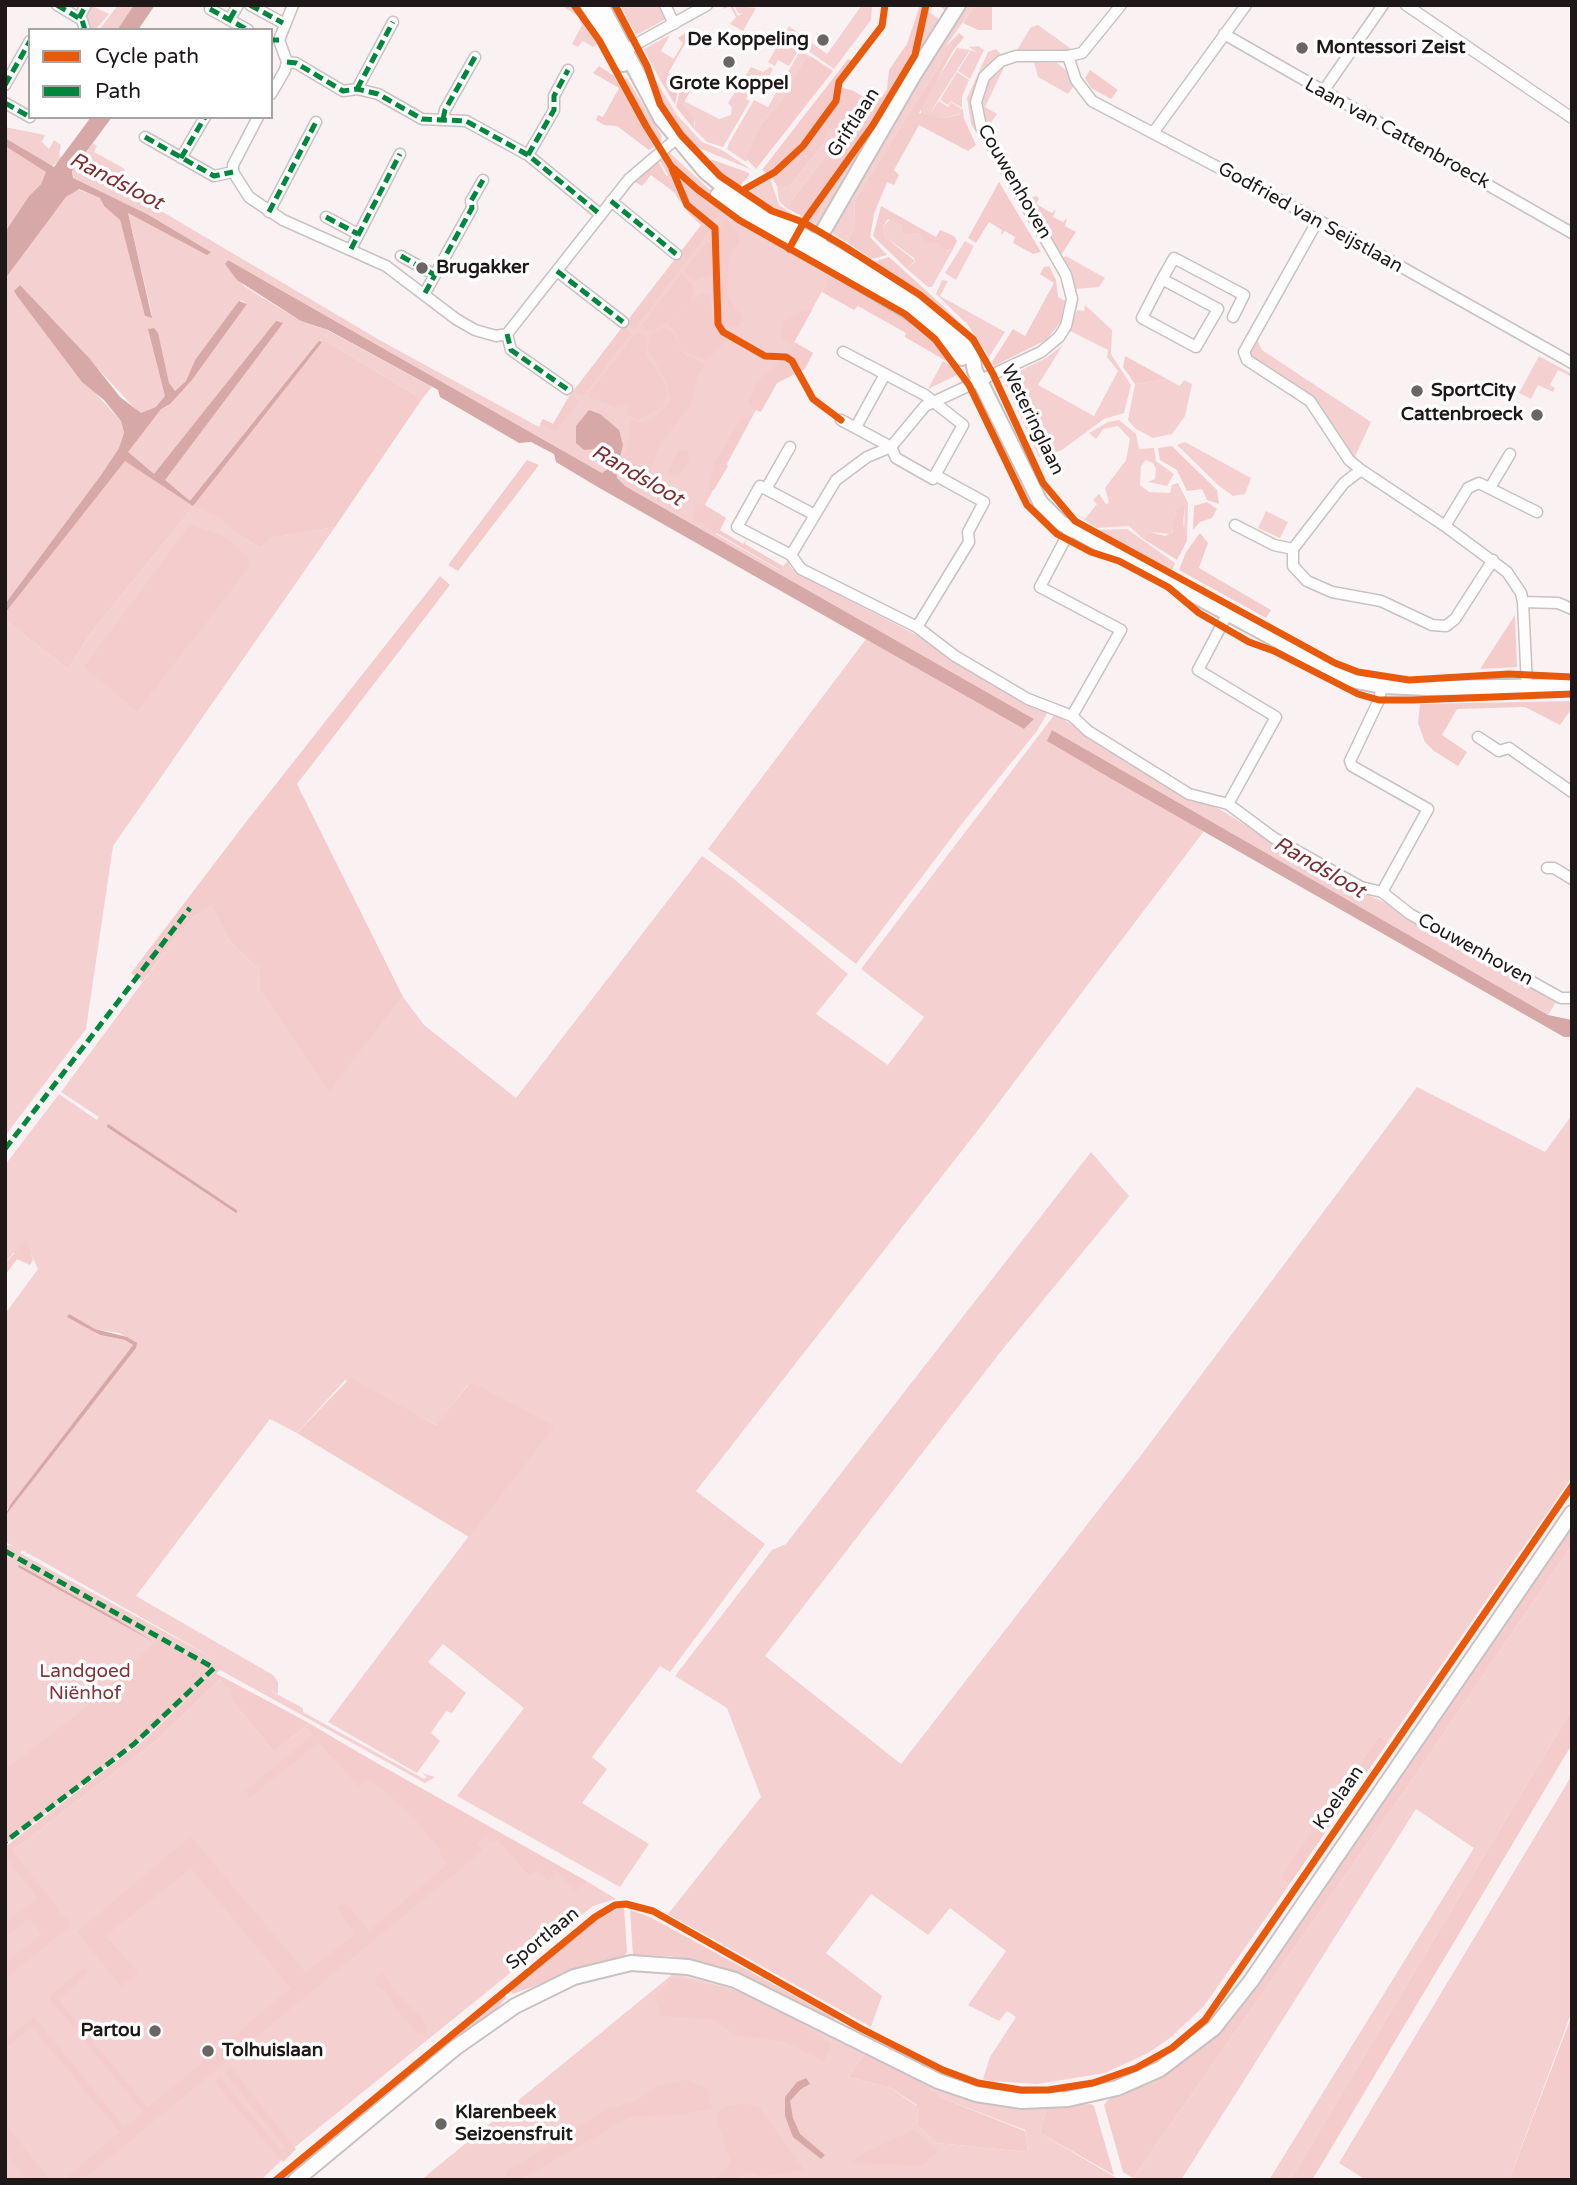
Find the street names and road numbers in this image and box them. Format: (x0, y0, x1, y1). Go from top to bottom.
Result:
street label: Laan van Cattenbroeck (1300, 74, 1494, 194)
street label: Griftlaan (823, 84, 885, 162)
street label: Couwenhoven (972, 121, 1056, 243)
street label: Godfried van Seijstlaan (1214, 158, 1406, 278)
street label: Weteringlaan (995, 361, 1069, 479)
street label: Couwenhoven (1413, 909, 1537, 991)
street label: Koelaan (1309, 1762, 1369, 1834)
street label: Sportlaan (502, 1903, 584, 1975)

